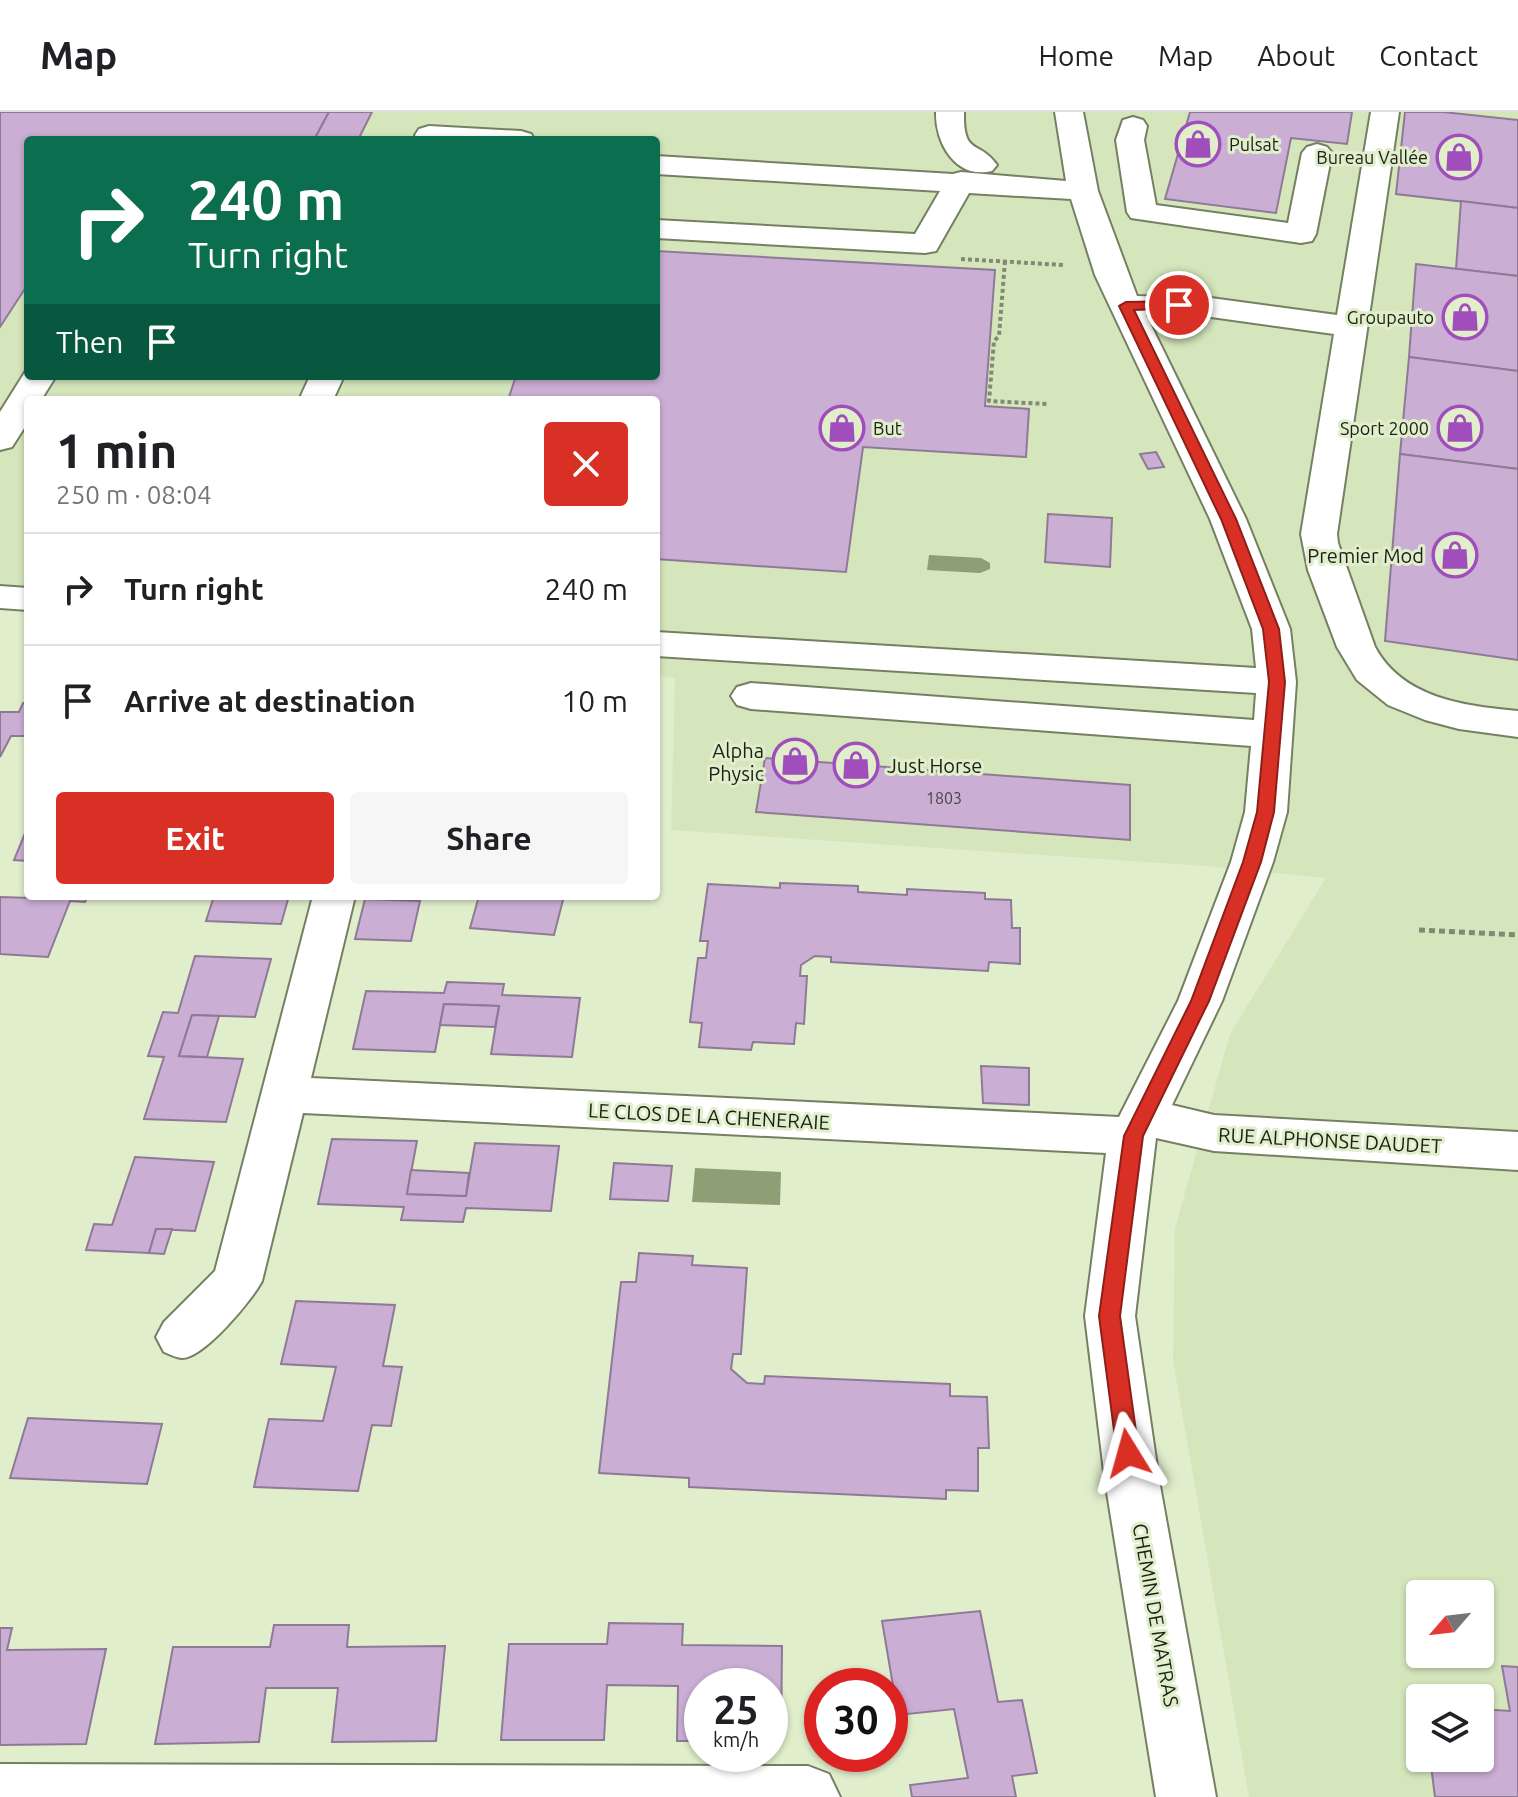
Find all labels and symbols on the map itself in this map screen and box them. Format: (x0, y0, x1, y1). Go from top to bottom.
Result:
shop icon: Pulsat (1174, 120, 1222, 168)
shop icon: Bureau Vallée (1435, 133, 1483, 181)
place label: Pulsat (1229, 134, 1279, 154)
place label: Bureau Vallée (1316, 147, 1428, 167)
pin (1145, 271, 1213, 339)
shop icon: Groupauto (1441, 293, 1489, 341)
place label: Groupauto (1347, 307, 1434, 327)
shop icon: But (818, 404, 866, 452)
shop icon: Sport 2000 (1436, 404, 1484, 452)
place label: But (873, 418, 902, 438)
place label: Sport 2000 (1340, 418, 1429, 438)
shop icon: Premier Mod (1431, 531, 1479, 579)
place label: Premier Mod (1307, 544, 1424, 567)
shop icon: Alpha Physic (771, 737, 819, 785)
place label: Alpha Physic (708, 739, 764, 785)
shop icon: Just Horse (832, 741, 880, 789)
place label: Just Horse (887, 754, 982, 777)
house number: 1803 (926, 789, 962, 807)
street label: LE CLOS DE LA CHENERAIE (588, 1098, 830, 1134)
street label: RUE ALPHONSE DAUDET (1218, 1123, 1442, 1157)
position arrow (1086, 1411, 1170, 1495)
street label: CHEMIN DE MATRAS (1129, 1521, 1183, 1709)
north arrow (1406, 1580, 1494, 1668)
speed limit sign: 30 (804, 1668, 908, 1772)

